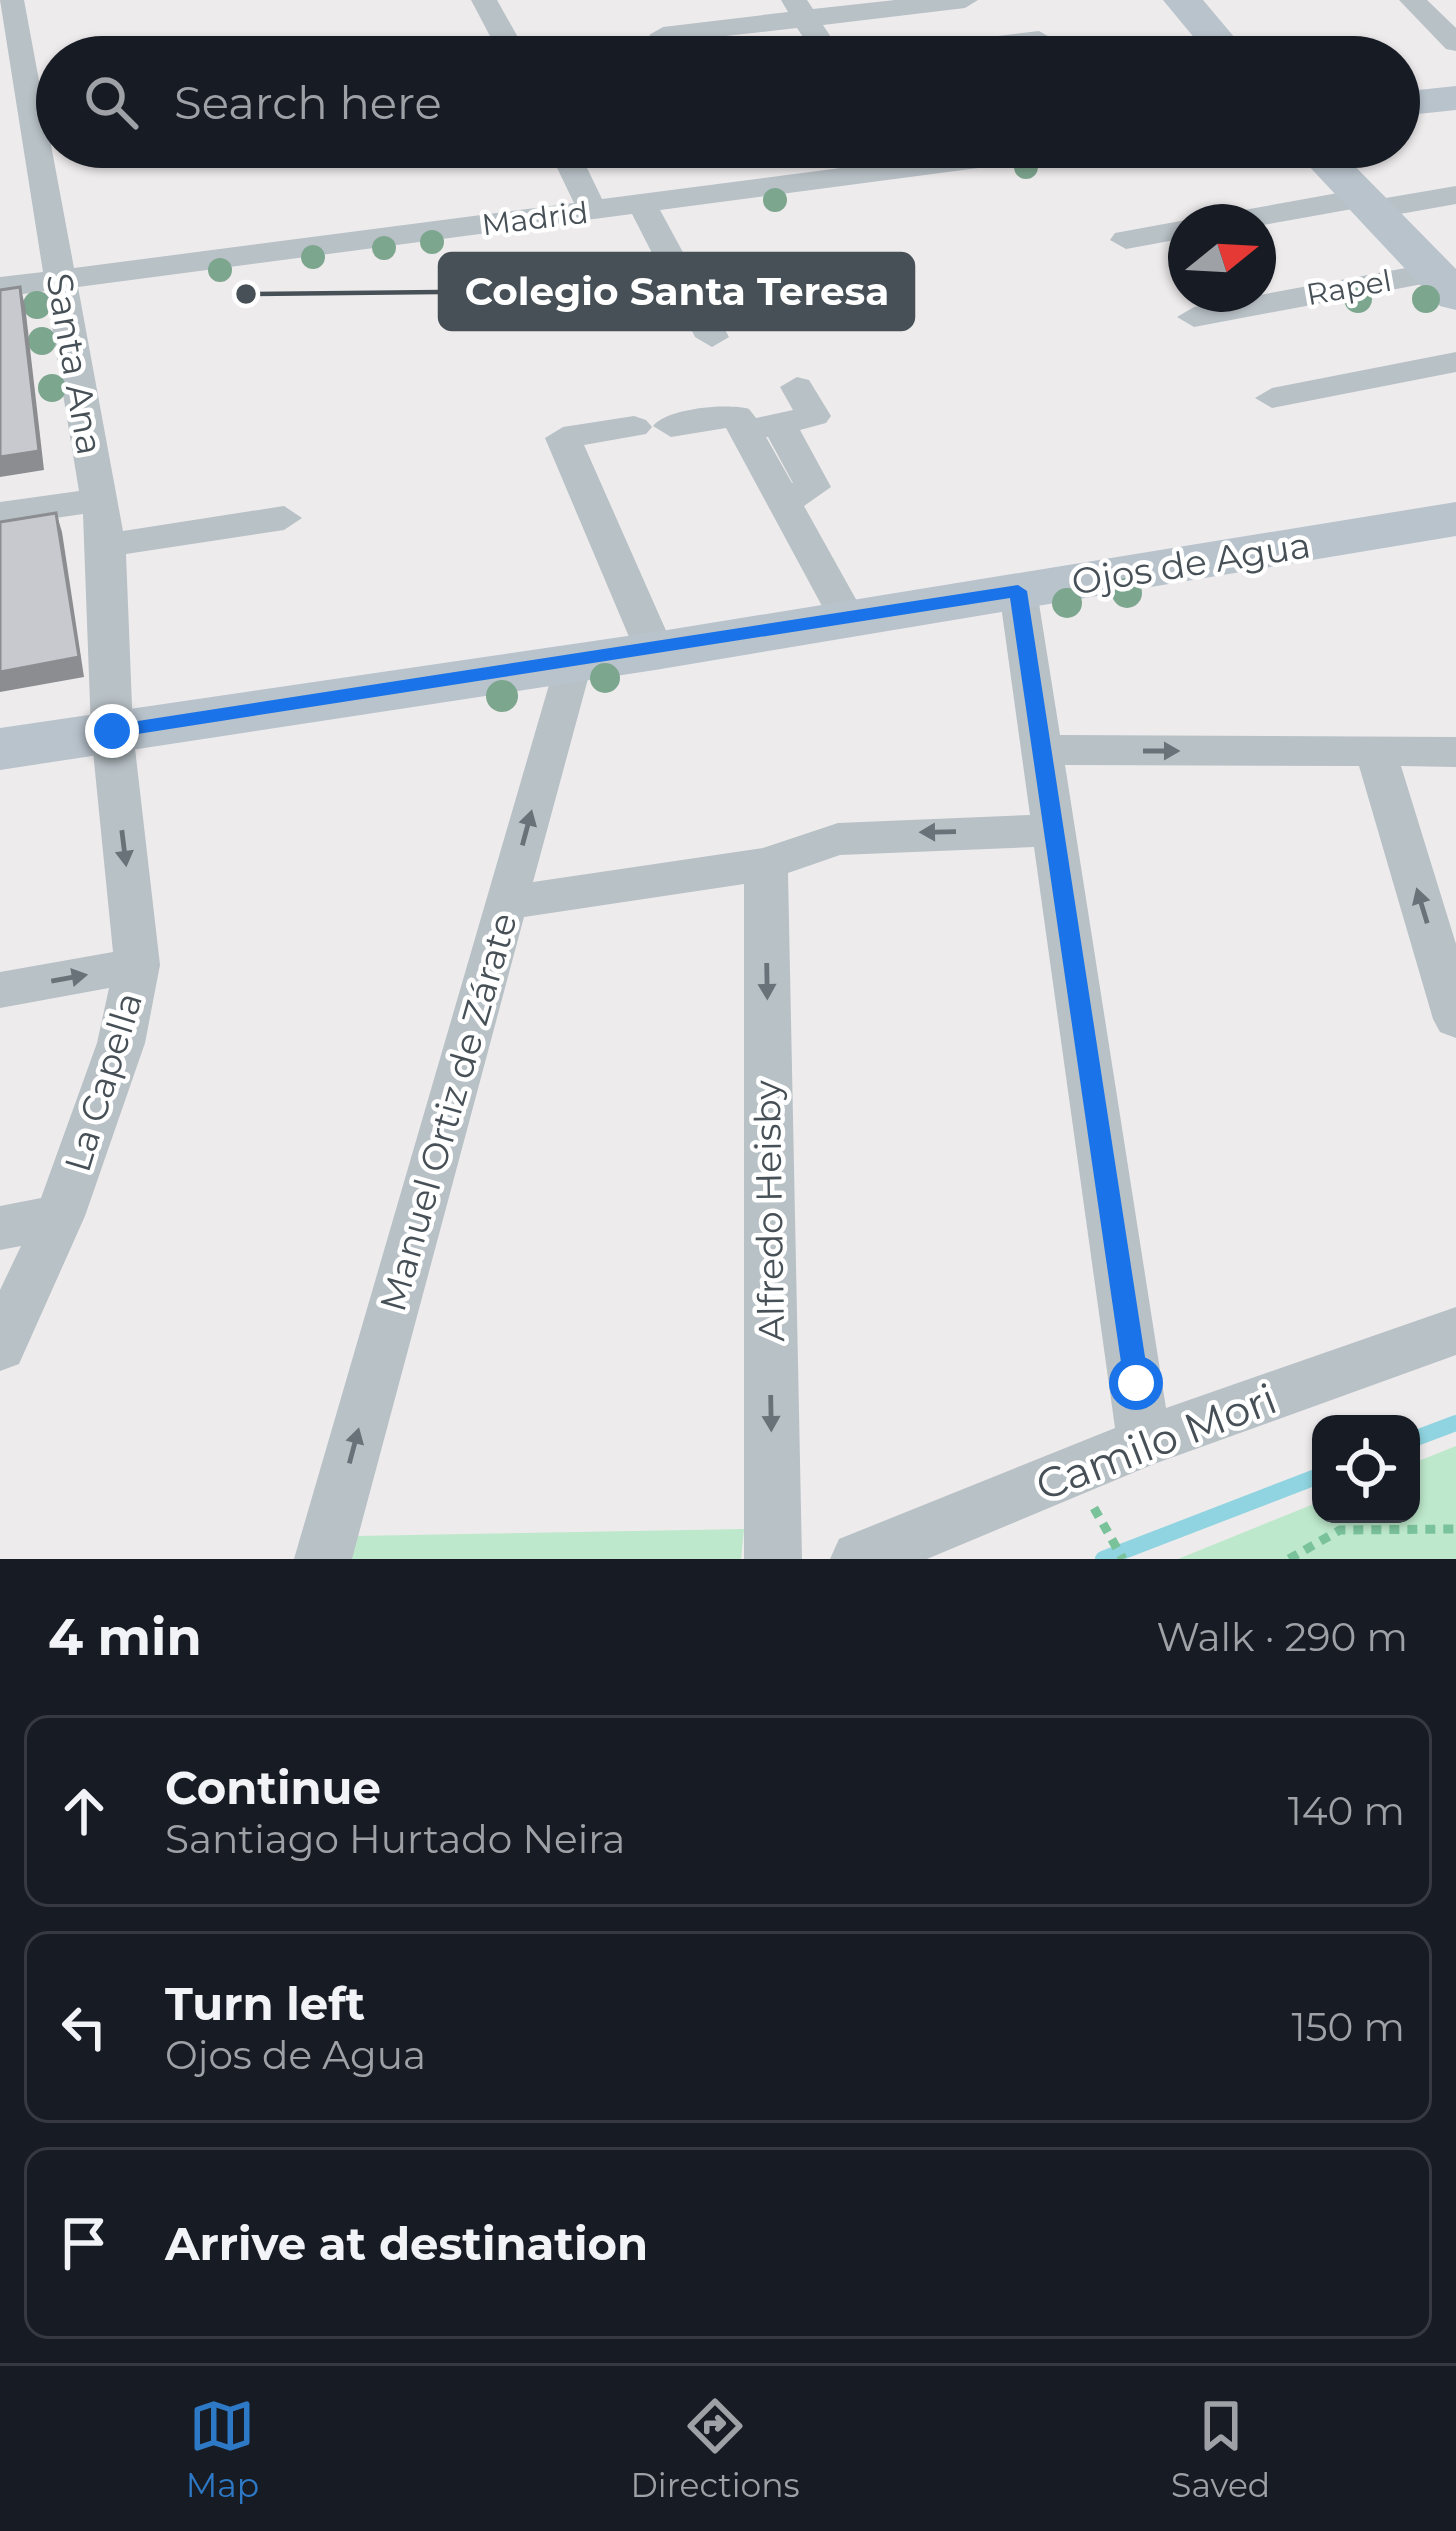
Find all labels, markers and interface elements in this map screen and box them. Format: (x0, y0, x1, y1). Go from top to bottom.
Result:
search box (36, 36, 1420, 168)
icon: search (78, 69, 144, 135)
text: Search here (174, 75, 442, 130)
street label: Madrid (480, 194, 590, 243)
north arrow (1168, 204, 1276, 312)
callout: Colegio Santa Teresa (440, 254, 913, 329)
street label: Rapel (1303, 262, 1394, 313)
text: Colegio Santa Teresa (465, 267, 889, 315)
street label: Santa Ana (37, 270, 113, 458)
street label: Ojos de Agua (1069, 522, 1313, 604)
route end (85, 704, 139, 758)
one-way arrow (1143, 741, 1181, 760)
one-way arrow (519, 809, 538, 846)
one-way arrow (918, 822, 956, 842)
one-way arrow (115, 830, 134, 867)
one-way arrow (1412, 888, 1430, 924)
street label: Manuel Ortiz de Zárate (370, 908, 526, 1316)
one-way arrow (757, 963, 777, 1001)
one-way arrow (50, 968, 88, 986)
street label: La Capella (55, 987, 151, 1177)
street label: Alfredo Heisby (745, 1079, 793, 1342)
route start (1109, 1356, 1163, 1410)
street label: Camilo Mori (1029, 1372, 1283, 1512)
one-way arrow (761, 1395, 781, 1433)
map controls (1312, 1415, 1420, 1523)
button: locate (1312, 1415, 1420, 1523)
one-way arrow (346, 1427, 365, 1464)
text: 4 min (48, 1606, 202, 1668)
text: Walk · 290 m (1156, 1613, 1408, 1661)
text: Continue (165, 1760, 381, 1815)
icon: ahead (51, 1778, 117, 1844)
text: 140 m (1288, 1787, 1405, 1835)
text: Santiago Hurtado Neira (165, 1815, 625, 1863)
text: Turn left (165, 1976, 365, 2031)
icon: left (51, 1994, 117, 2060)
text: 150 m (1291, 2003, 1405, 2051)
text: Ojos de Agua (165, 2031, 426, 2079)
icon: arrive (51, 2210, 117, 2276)
text: Arrive at destination (165, 2216, 648, 2271)
tab: Map (186, 2393, 259, 2505)
tab: Directions (631, 2393, 800, 2505)
tab: Saved (1171, 2393, 1270, 2505)

